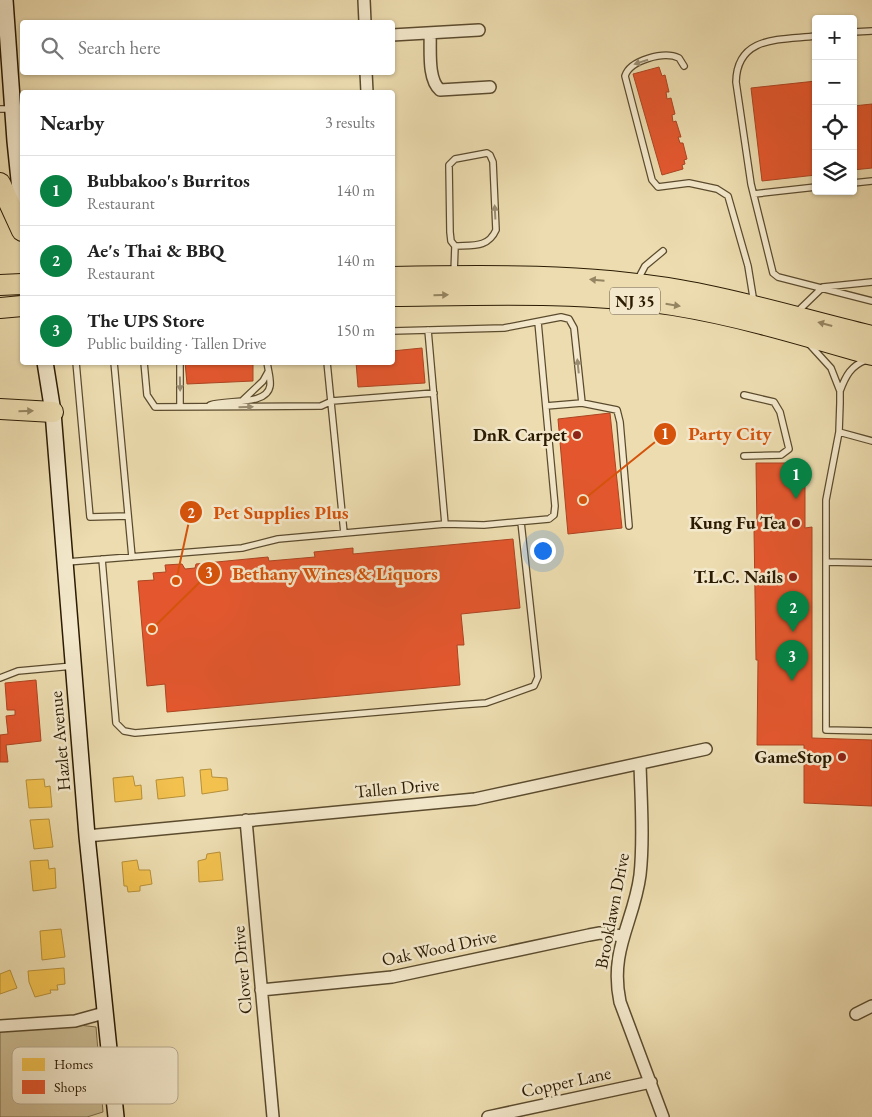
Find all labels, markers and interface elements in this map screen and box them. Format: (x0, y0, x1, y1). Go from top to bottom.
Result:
map controls (812, 15, 857, 195)
button: + (812, 15, 857, 60)
search box (20, 20, 395, 75)
icon: search (38, 34, 66, 62)
text: Search here (78, 35, 160, 60)
one-way arrow (634, 59, 649, 66)
button: − (812, 60, 857, 105)
button: locate (812, 105, 857, 150)
text: Nearby (40, 109, 104, 136)
text: 3 results (325, 112, 375, 133)
button: layers (812, 150, 857, 195)
text: Bubbakoo's Burritos (87, 168, 250, 193)
text: 1 (52, 180, 60, 201)
text: 140 m (336, 180, 375, 201)
text: Restaurant (87, 193, 155, 214)
one-way arrow (491, 204, 499, 220)
text: Ae's Thai & BBQ (87, 238, 224, 263)
text: 2 (52, 250, 60, 271)
text: 140 m (336, 250, 375, 271)
text: Restaurant (87, 263, 155, 284)
one-way arrow (589, 275, 605, 283)
road number: NJ 35 (610, 288, 660, 314)
one-way arrow (433, 291, 449, 299)
one-way arrow (666, 302, 682, 310)
text: The UPS Store (87, 308, 204, 333)
one-way arrow (817, 319, 832, 327)
text: 3 (52, 320, 60, 341)
text: 150 m (336, 320, 375, 341)
text: Public building · Tallen Drive (87, 333, 266, 354)
one-way arrow (574, 357, 582, 373)
one-way arrow (176, 376, 184, 392)
one-way arrow (239, 403, 255, 411)
one-way arrow (19, 406, 35, 414)
callout: Party City (653, 417, 781, 451)
text: Party City (688, 421, 773, 446)
place label: DnR Carpet (473, 423, 567, 446)
text: 1 (661, 424, 669, 443)
marker: DnR Carpet (571, 429, 583, 441)
pin: 1 (780, 458, 812, 499)
callout: Pet Supplies Plus (178, 495, 359, 529)
text: Pet Supplies Plus (213, 500, 349, 525)
text: 2 (187, 503, 195, 522)
place label: Kung Fu Tea (689, 511, 786, 534)
marker: Kung Fu Tea (790, 517, 802, 529)
your location (530, 538, 556, 564)
callout: Bethany Wines & Liquors (197, 556, 447, 590)
text: Bethany Wines & Liquors (232, 561, 438, 586)
text: 3 (205, 563, 213, 582)
place label: T.L.C. Nails (693, 565, 783, 588)
marker: T.L.C. Nails (787, 571, 799, 583)
pin: 2 (777, 591, 809, 632)
pin: 3 (776, 640, 808, 681)
street label: Hazlet Avenue (44, 690, 75, 792)
place label: GameStop (755, 745, 832, 768)
marker: GameStop (836, 751, 848, 763)
street label: Tallen Drive (354, 772, 440, 803)
street label: Brooklawn Drive (589, 851, 634, 971)
street label: Oak Wood Drive (379, 924, 498, 971)
street label: Clover Drive (226, 925, 257, 1015)
legend (12, 1047, 178, 1104)
text: Homes (54, 1055, 94, 1073)
street label: Copper Lane (519, 1061, 613, 1102)
text: Shops (54, 1078, 87, 1096)

